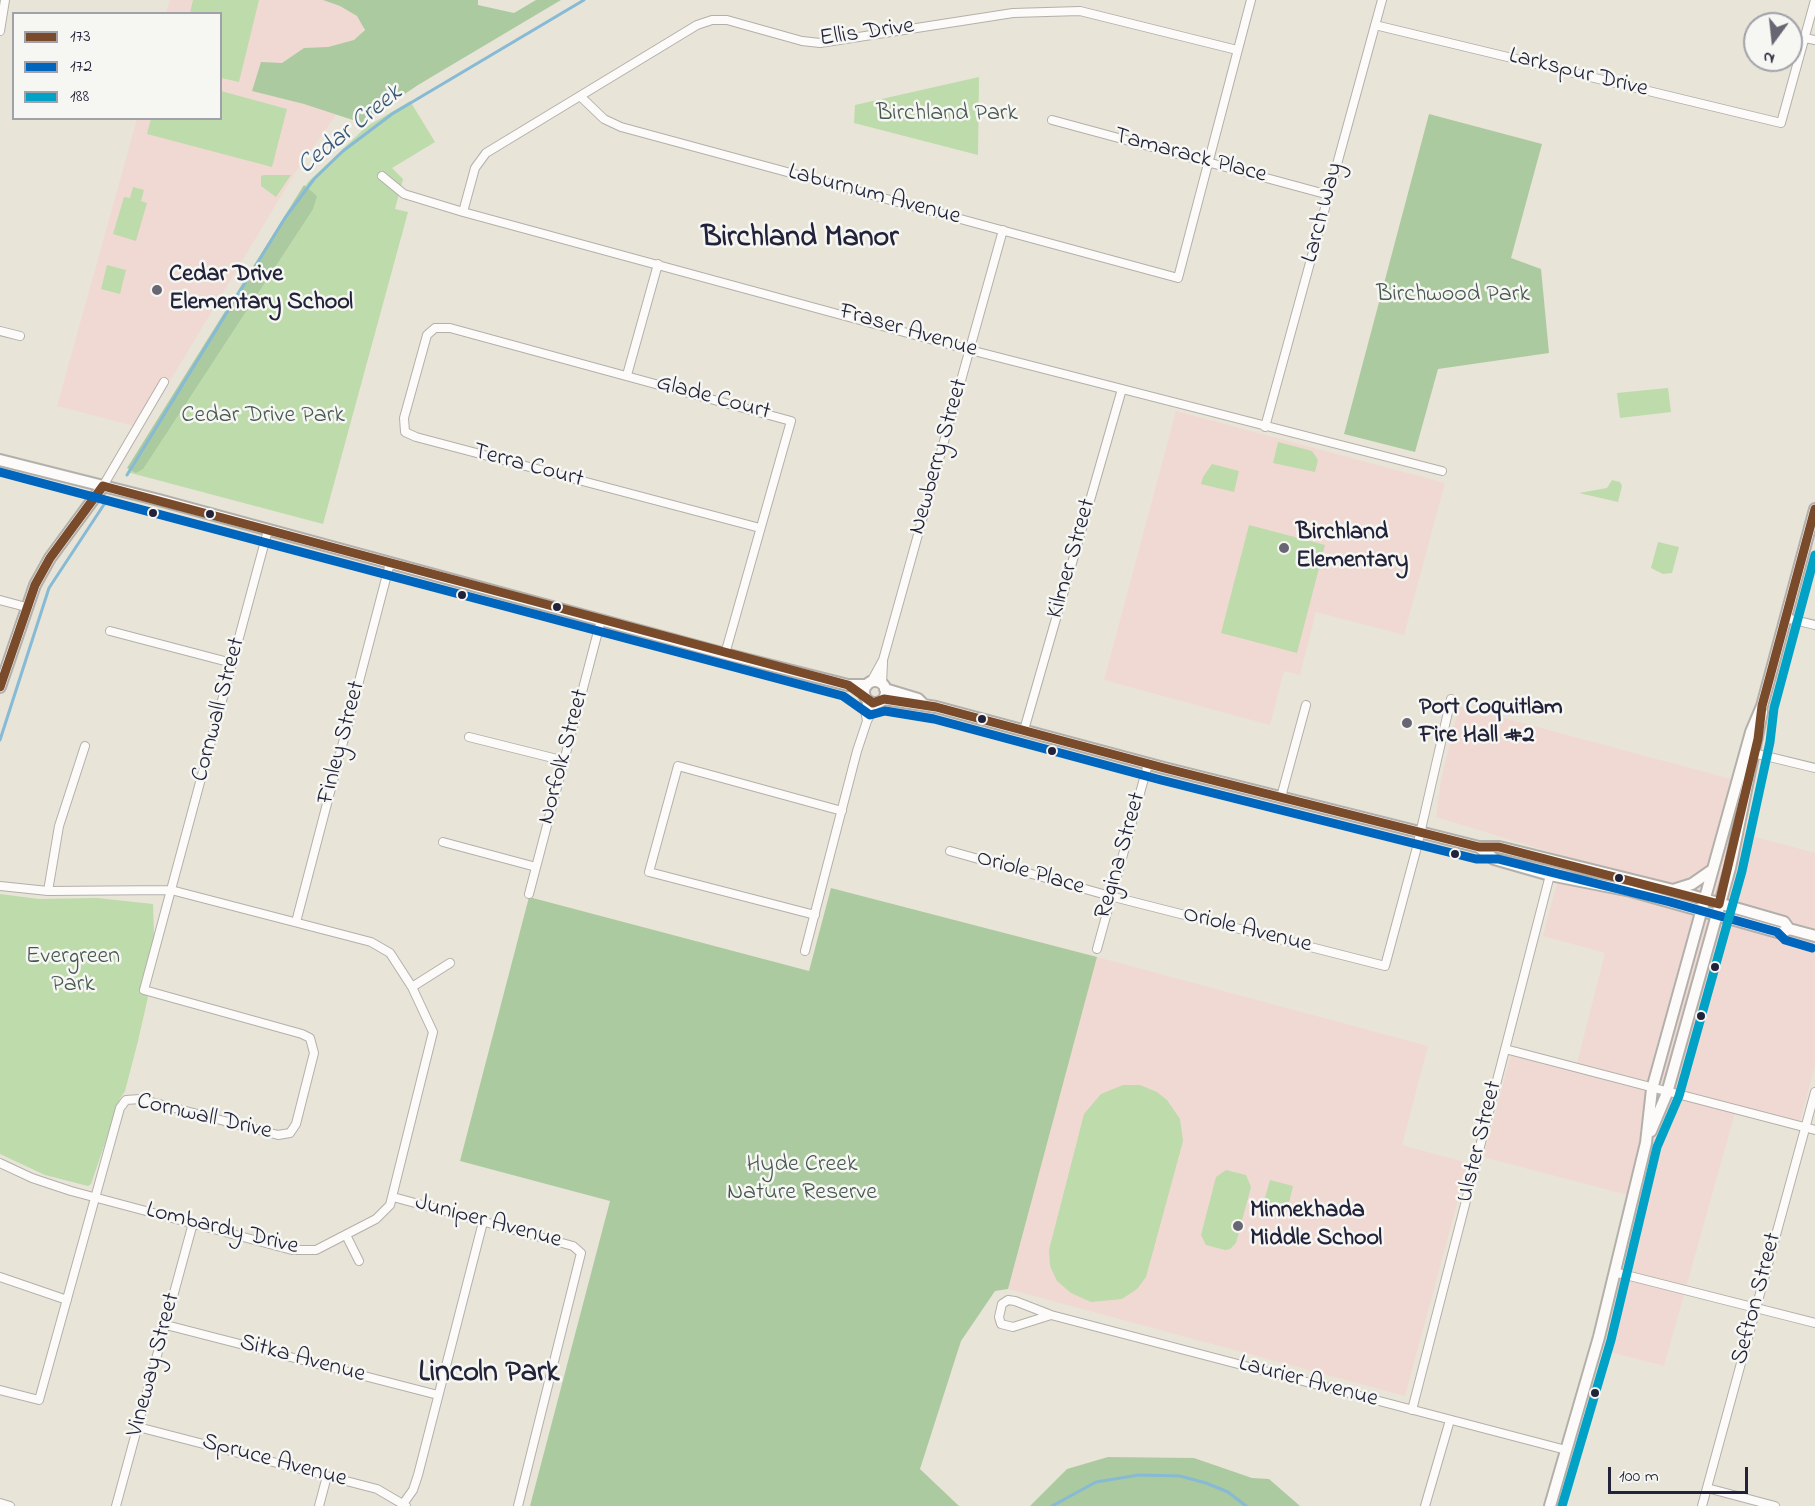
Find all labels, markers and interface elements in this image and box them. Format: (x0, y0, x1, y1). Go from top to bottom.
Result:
legend (12, 12, 222, 120)
north arrow (1743, 12, 1803, 72)
street label: Ellis Drive (818, 13, 916, 55)
text: 173 (70, 24, 91, 50)
street label: Larkspur Drive (1505, 43, 1651, 105)
text: N (1761, 44, 1777, 70)
text: 172 (70, 54, 92, 80)
water label: Cedar Creek (292, 79, 410, 183)
text: 188 (70, 84, 89, 110)
park label: Birchland Park (876, 101, 1018, 129)
street label: Tamarack Place (1111, 123, 1269, 191)
street label: Laburnum Avenue (785, 159, 963, 233)
street label: Larch Way (1297, 160, 1351, 266)
district label: Birchland Manor (702, 222, 898, 258)
place label: Cedar Drive Elementary School (169, 262, 353, 318)
park label: Birchwood Park (1376, 282, 1530, 310)
marker: Cedar Drive Elementary School (150, 283, 164, 297)
street label: Fraser Avenue (836, 299, 980, 365)
street label: Glade Court (653, 370, 773, 428)
street label: Newberry Street (904, 376, 976, 538)
park label: Cedar Drive Park (181, 403, 345, 431)
street label: Terra Court (470, 438, 586, 496)
street label: Kilmer Street (1042, 496, 1104, 622)
unlabelled marker (147, 507, 159, 519)
unlabelled marker (204, 508, 216, 520)
place label: Birchland Elementary (1296, 520, 1408, 576)
marker: Birchland Elementary (1277, 541, 1291, 555)
unlabelled marker (456, 589, 468, 601)
unlabelled marker (551, 601, 563, 613)
street label: Cornwall Street (187, 635, 253, 785)
street label: Finley Street (313, 678, 373, 808)
street label: Norfolk Street (533, 686, 597, 828)
place label: Port Coquitlam Fire Hall #2 (1419, 695, 1563, 751)
unlabelled marker (976, 713, 988, 725)
marker: Port Coquitlam Fire Hall #2 (1400, 716, 1414, 730)
unlabelled marker (1046, 745, 1058, 757)
street label: Regina Street (1090, 789, 1154, 923)
street label: Oriole Place (973, 845, 1087, 903)
unlabelled marker (1449, 848, 1461, 860)
unlabelled marker (1613, 872, 1625, 884)
street label: Oriole Avenue (1180, 901, 1314, 961)
park label: Evergreen Park (26, 944, 120, 1000)
unlabelled marker (1709, 961, 1721, 973)
unlabelled marker (1695, 1010, 1707, 1022)
street label: Ulster Street (1452, 1078, 1510, 1206)
street label: Cornwall Drive (134, 1088, 274, 1148)
park label: Hyde Creek Nature Reserve (727, 1152, 877, 1208)
street label: Juniper Avenue (412, 1190, 564, 1256)
street label: Lombardy Drive (143, 1197, 301, 1263)
place label: Minnekhada Middle School (1250, 1198, 1382, 1254)
marker: Minnekhada Middle School (1231, 1219, 1245, 1233)
street label: Sefton Street (1727, 1230, 1789, 1368)
street label: Vineway Street (122, 1290, 188, 1440)
street label: Sitka Avenue (236, 1329, 368, 1391)
street label: Laurier Avenue (1235, 1351, 1381, 1415)
district label: Lincoln Park (419, 1357, 559, 1393)
unlabelled marker (1589, 1387, 1601, 1399)
street label: Spruce Avenue (198, 1429, 350, 1495)
scale bar (1611, 1455, 1750, 1493)
text: 100 m (1619, 1464, 1659, 1490)

